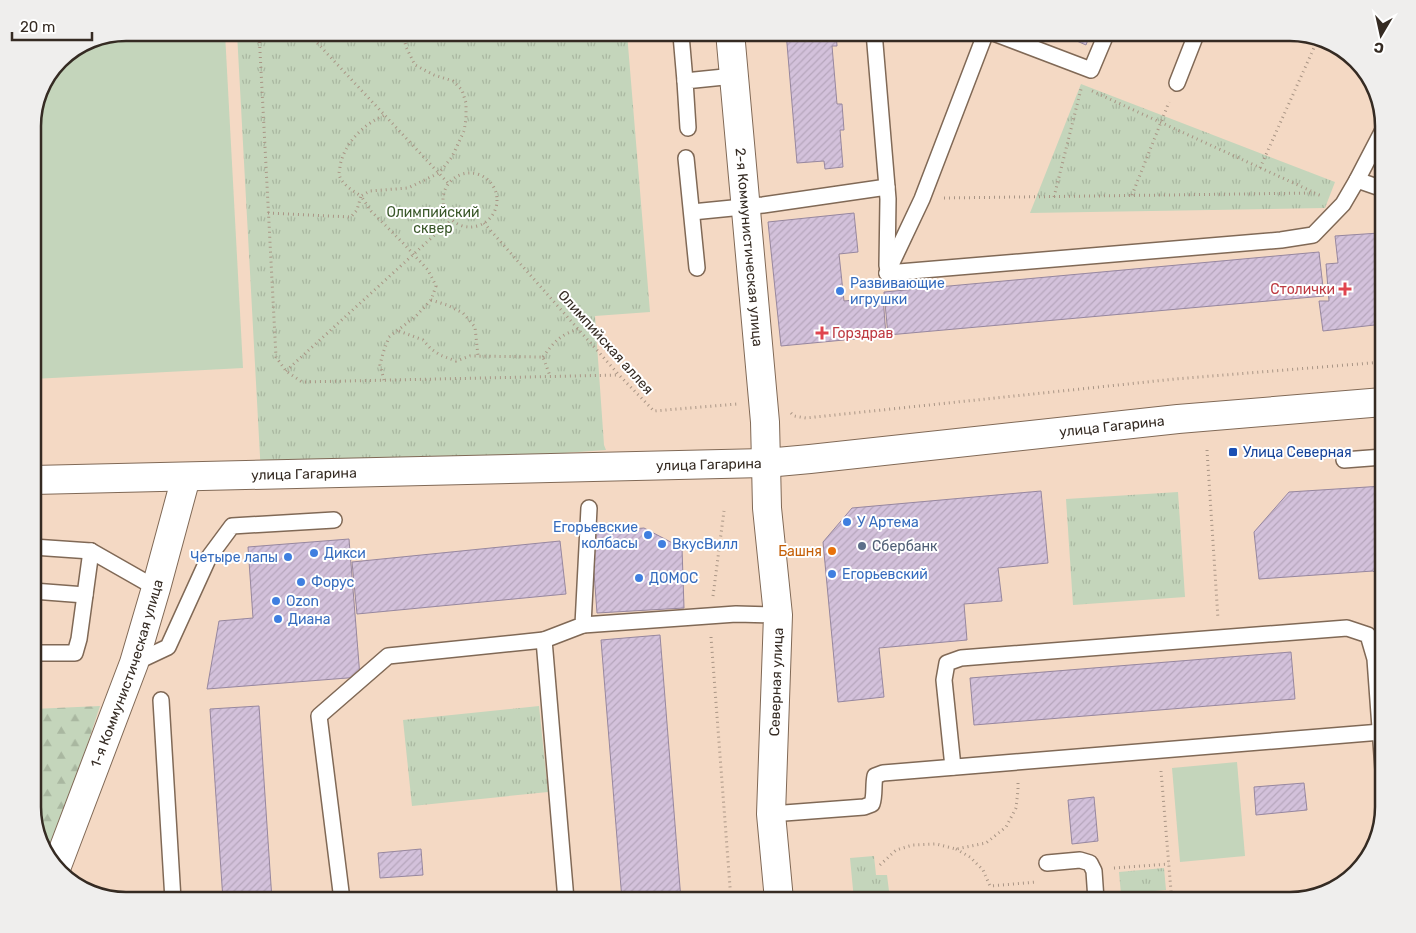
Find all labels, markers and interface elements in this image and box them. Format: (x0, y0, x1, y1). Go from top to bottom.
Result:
scale bar (12, 10, 92, 42)
north arrow (1356, 10, 1406, 60)
text: 20 m (20, 18, 55, 36)
text: С (1373, 38, 1385, 57)
street label: 2-я Коммунистическая улица (731, 147, 766, 347)
park label: Олимпийский сквер (386, 204, 480, 237)
place label: Развивающие игрушки (850, 275, 945, 308)
place label: Столички (1270, 281, 1335, 298)
marker: Столички (1339, 283, 1351, 295)
marker: Развивающие игрушки (834, 285, 846, 297)
street label: Олимпийская аллея (554, 287, 657, 398)
place label: Горздрав (832, 325, 894, 342)
marker: Горздрав (816, 327, 828, 339)
street label: улица Гагарина (1058, 413, 1165, 441)
place label: Улица Северная (1243, 444, 1352, 461)
marker: Улица Северная (1227, 446, 1239, 458)
street label: улица Гагарина (656, 455, 762, 475)
street label: улица Гагарина (251, 464, 357, 484)
place label: У Артема (857, 514, 919, 531)
marker: У Артема (841, 516, 853, 528)
place label: Егорьевские колбасы (553, 519, 638, 552)
marker: Егорьевские колбасы (642, 529, 654, 541)
place label: ВкусВилл (672, 536, 738, 553)
marker: ВкусВилл (656, 538, 668, 550)
place label: Сбербанк (872, 538, 938, 555)
marker: Сбербанк (856, 540, 868, 552)
place label: Башня (778, 543, 822, 560)
place label: Дикси (324, 545, 366, 562)
marker: Башня (826, 545, 838, 557)
marker: Дикси (308, 547, 320, 559)
place label: Четыре лапы (190, 549, 278, 566)
marker: Четыре лапы (282, 551, 294, 563)
place label: Егорьевский (842, 566, 928, 583)
marker: Егорьевский (826, 568, 838, 580)
place label: ДОМОС (649, 570, 698, 587)
marker: ДОМОС (633, 572, 645, 584)
place label: Форус (311, 574, 355, 591)
marker: Форус (295, 576, 307, 588)
street label: 1-я Коммунистическая улица (87, 578, 167, 770)
place label: Ozon (286, 593, 319, 610)
marker: Ozon (270, 595, 282, 607)
place label: Диана (288, 611, 330, 628)
marker: Диана (272, 613, 284, 625)
street label: Северная улица (766, 627, 787, 737)

